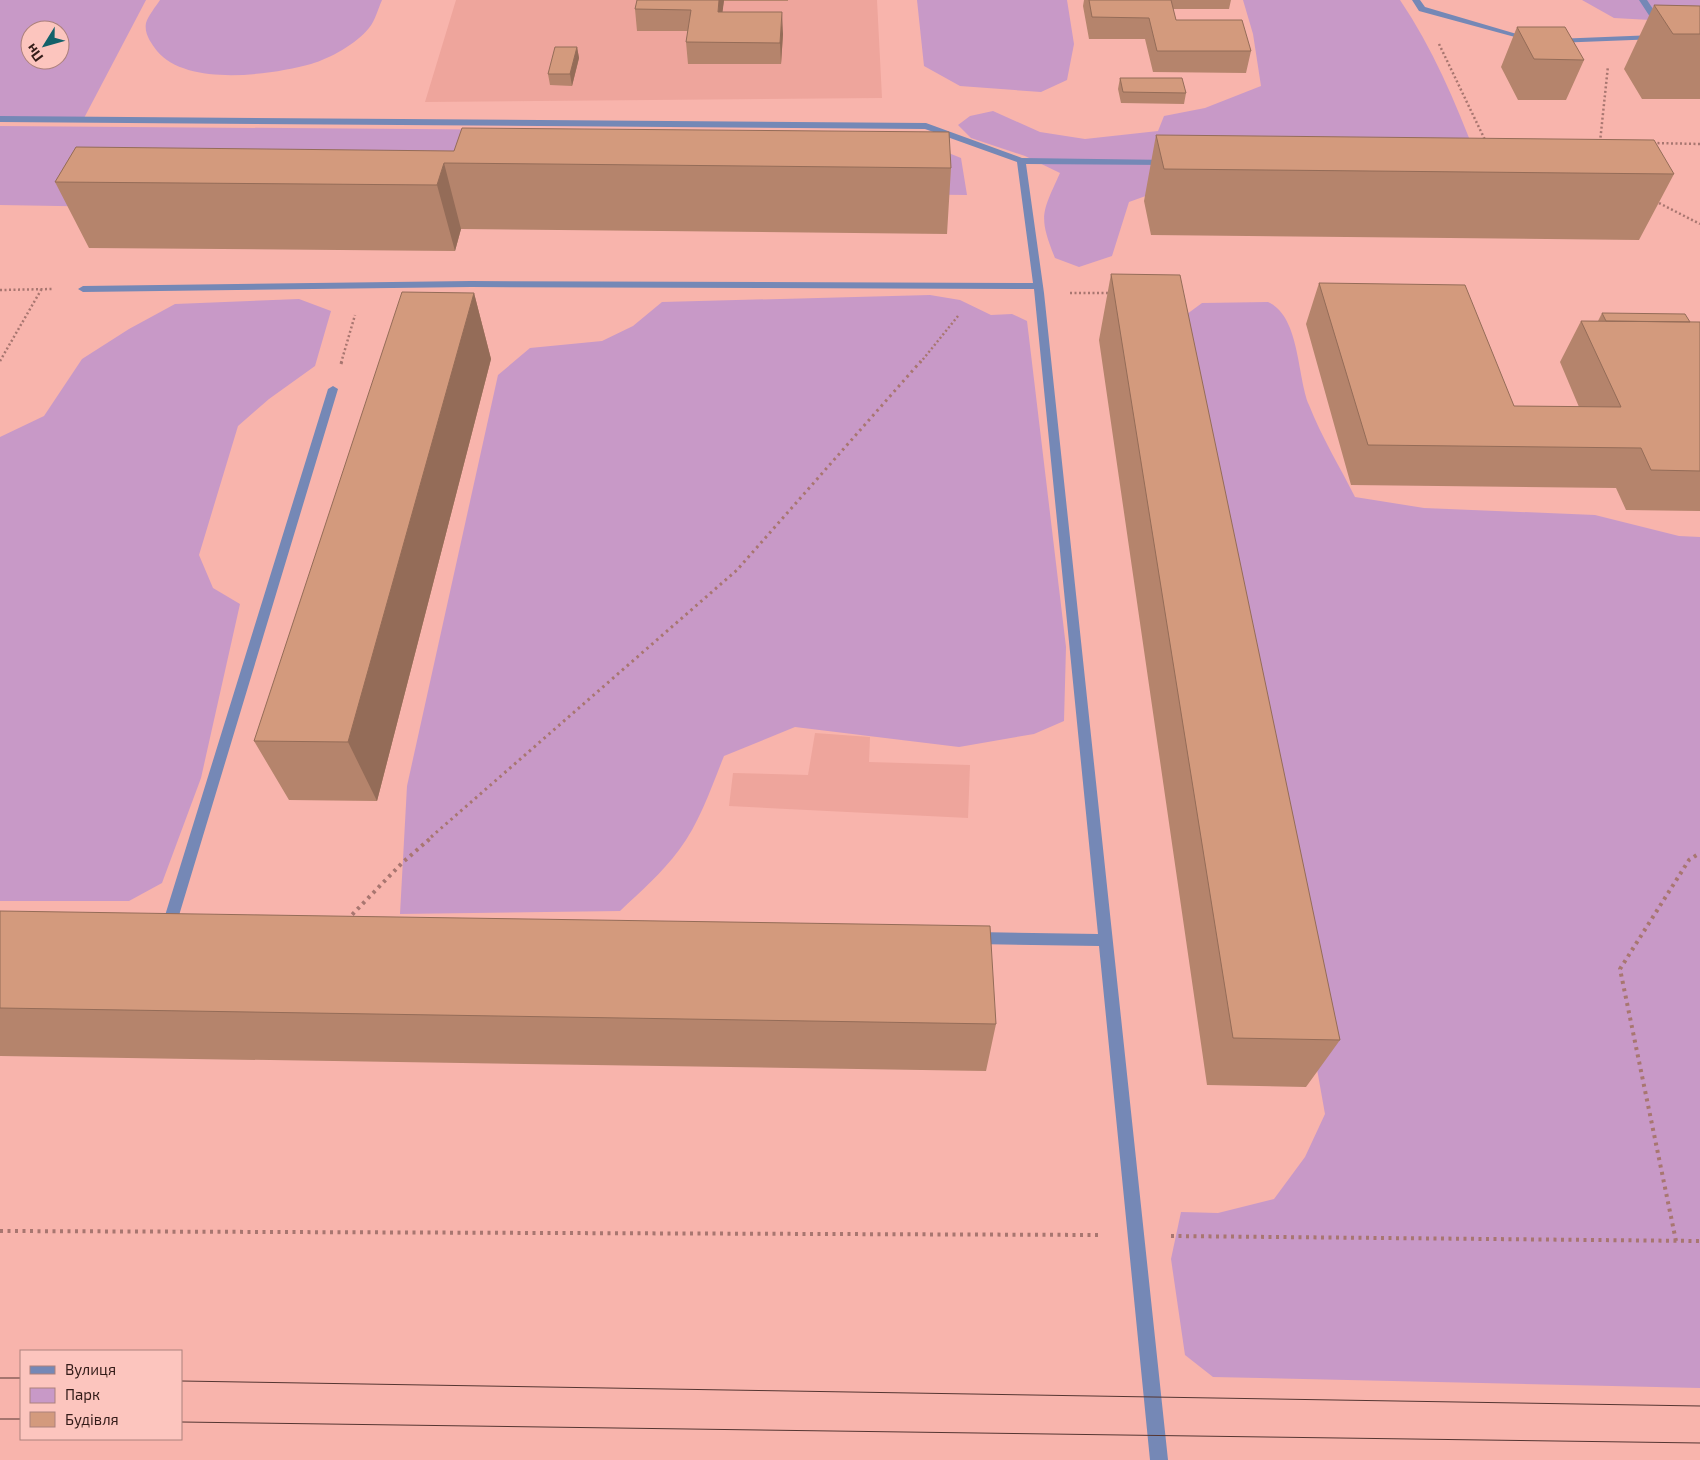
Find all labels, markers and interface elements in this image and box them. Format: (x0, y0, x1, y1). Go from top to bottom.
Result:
north arrow (20, 20, 70, 70)
text: Пн (22, 41, 46, 66)
legend (20, 1350, 182, 1440)
text: Вулиця (65, 1360, 116, 1379)
text: Парк (65, 1385, 100, 1403)
text: Будівля (65, 1410, 119, 1429)

